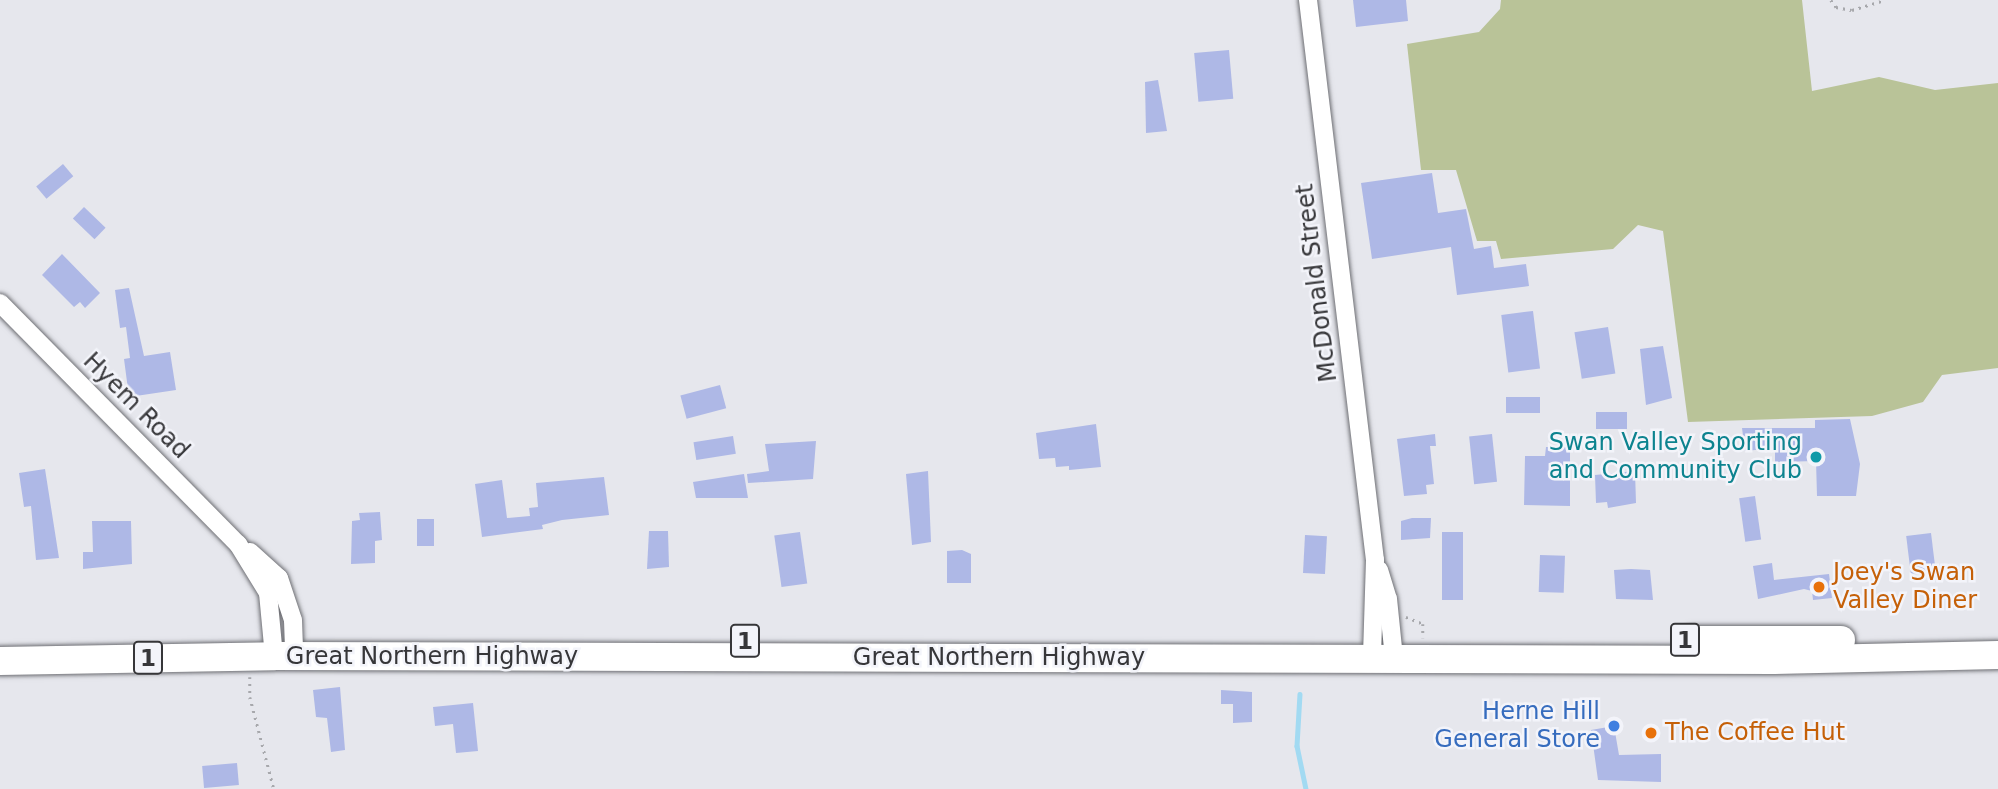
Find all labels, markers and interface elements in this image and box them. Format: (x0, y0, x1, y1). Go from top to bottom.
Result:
street label: McDonald Street (1291, 182, 1343, 384)
street label: Hyem Road (77, 347, 195, 465)
place label: Swan Valley Sporting and Community Club (1549, 429, 1802, 485)
marker: Swan Valley Sporting and Community Club (1808, 449, 1824, 465)
place label: Joey's Swan Valley Diner (1833, 559, 1977, 615)
marker: Joey's Swan Valley Diner (1811, 579, 1827, 595)
road number: 1 (1669, 620, 1701, 660)
road number: 1 (729, 622, 761, 660)
road number: 1 (132, 638, 164, 678)
street label: Great Northern Highway (286, 643, 578, 671)
street label: Great Northern Highway (853, 644, 1145, 672)
place label: Herne Hill General Store (1434, 698, 1600, 754)
marker: Herne Hill General Store (1606, 718, 1622, 734)
place label: The Coffee Hut (1665, 719, 1845, 747)
marker: The Coffee Hut (1643, 725, 1659, 741)

